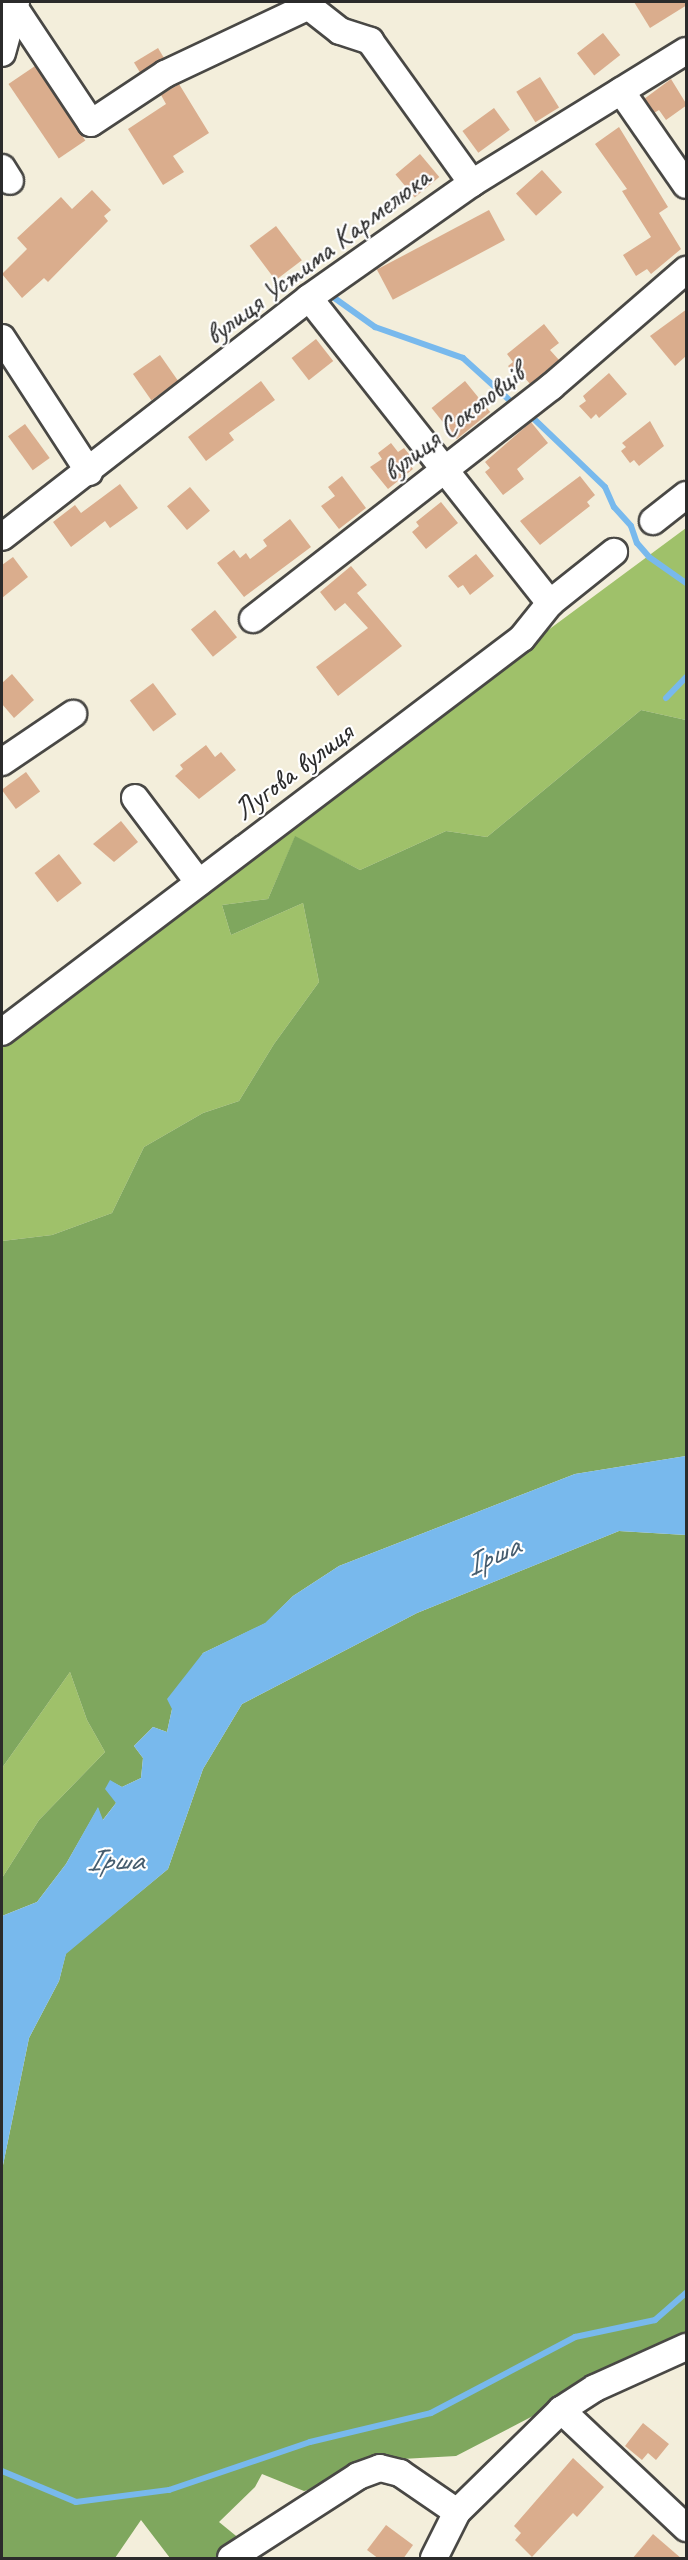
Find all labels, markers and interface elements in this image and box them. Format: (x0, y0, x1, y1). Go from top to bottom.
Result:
street label: вулиця Устима Кармелюка (196, 159, 438, 353)
street label: вулиця Соколовців (375, 355, 531, 489)
street label: Лугова вулиця (227, 715, 359, 827)
water label: Ірша (458, 1527, 526, 1585)
water label: Ірша (87, 1841, 143, 1879)

